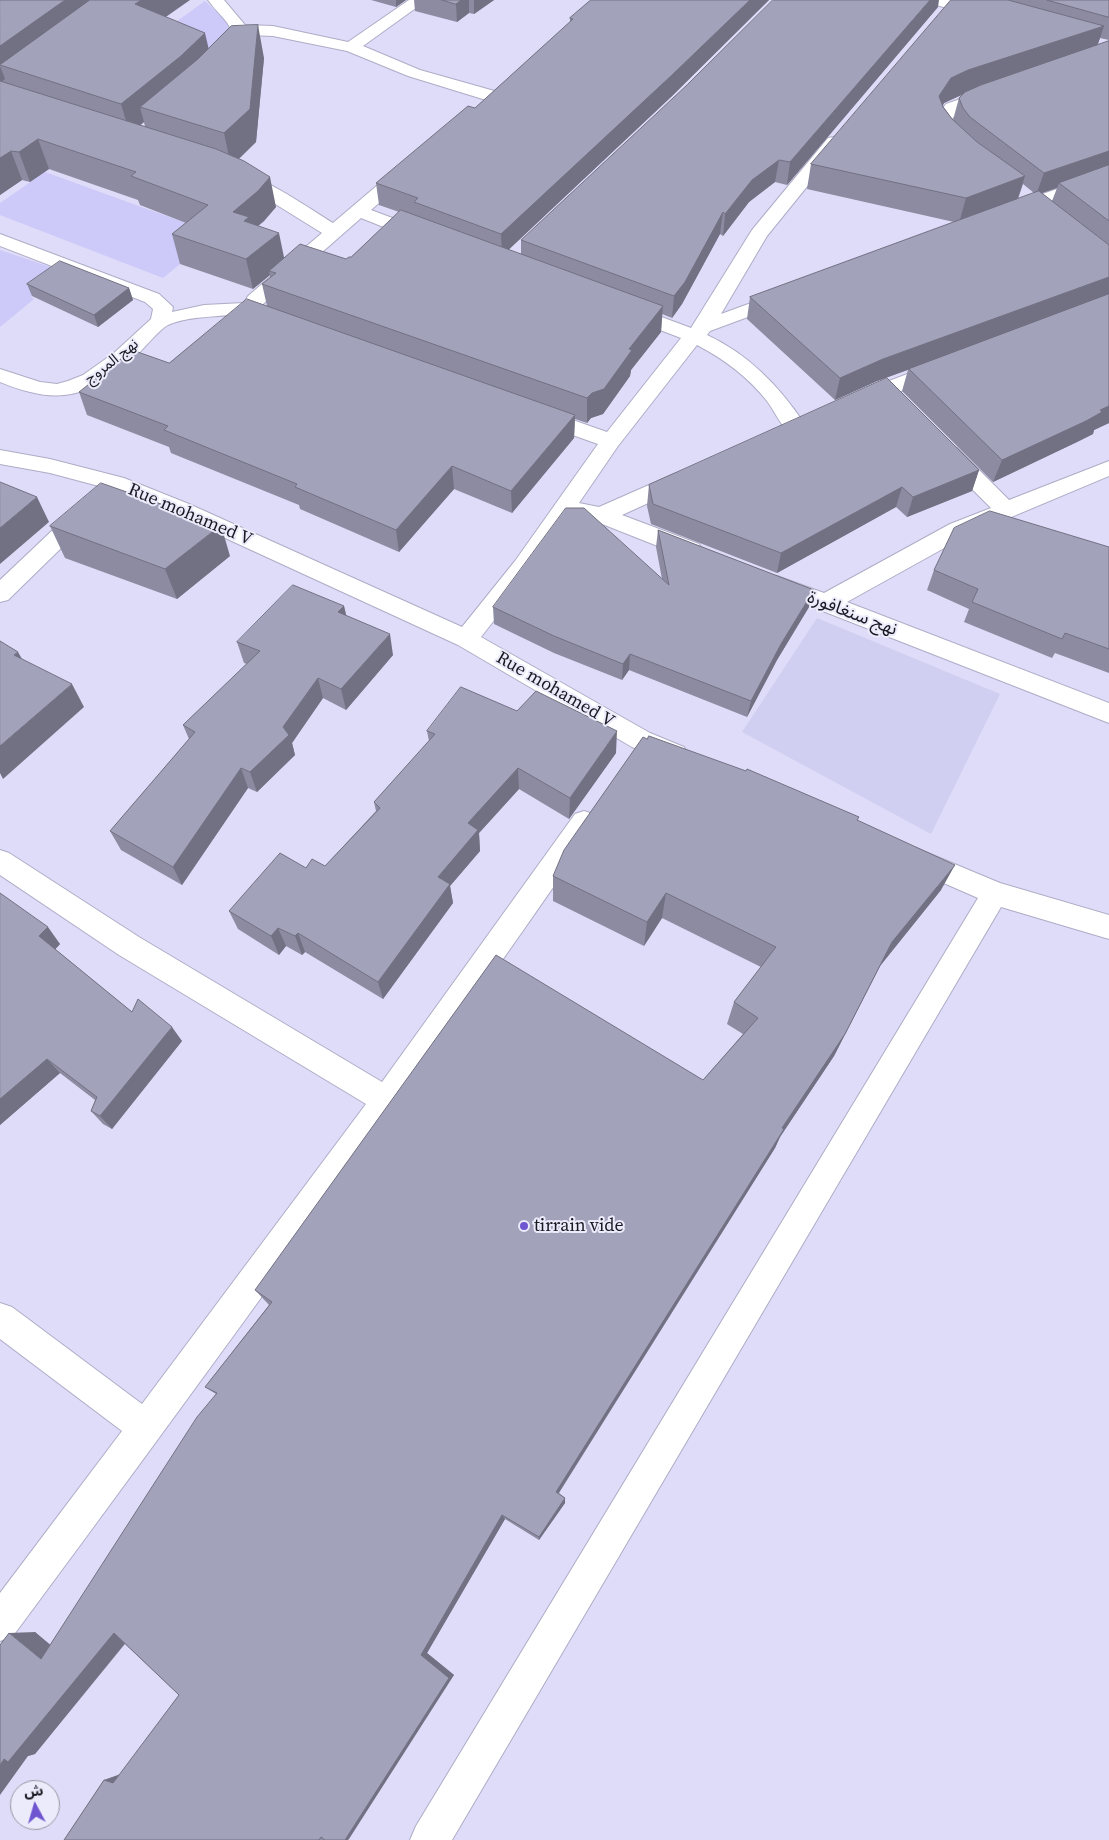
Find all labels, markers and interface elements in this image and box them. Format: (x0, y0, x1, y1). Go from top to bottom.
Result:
street label: نهج المروج (82, 335, 142, 389)
street label: Rue mohamed V (125, 479, 255, 551)
street label: نهج سنغافورة (804, 587, 900, 641)
street label: Rue mohamed V (492, 647, 618, 733)
place label: tirrain vide (534, 1215, 624, 1237)
marker: tirrain vide (518, 1220, 530, 1232)
north arrow (10, 1780, 60, 1830)
text: ش (23, 1780, 44, 1802)

